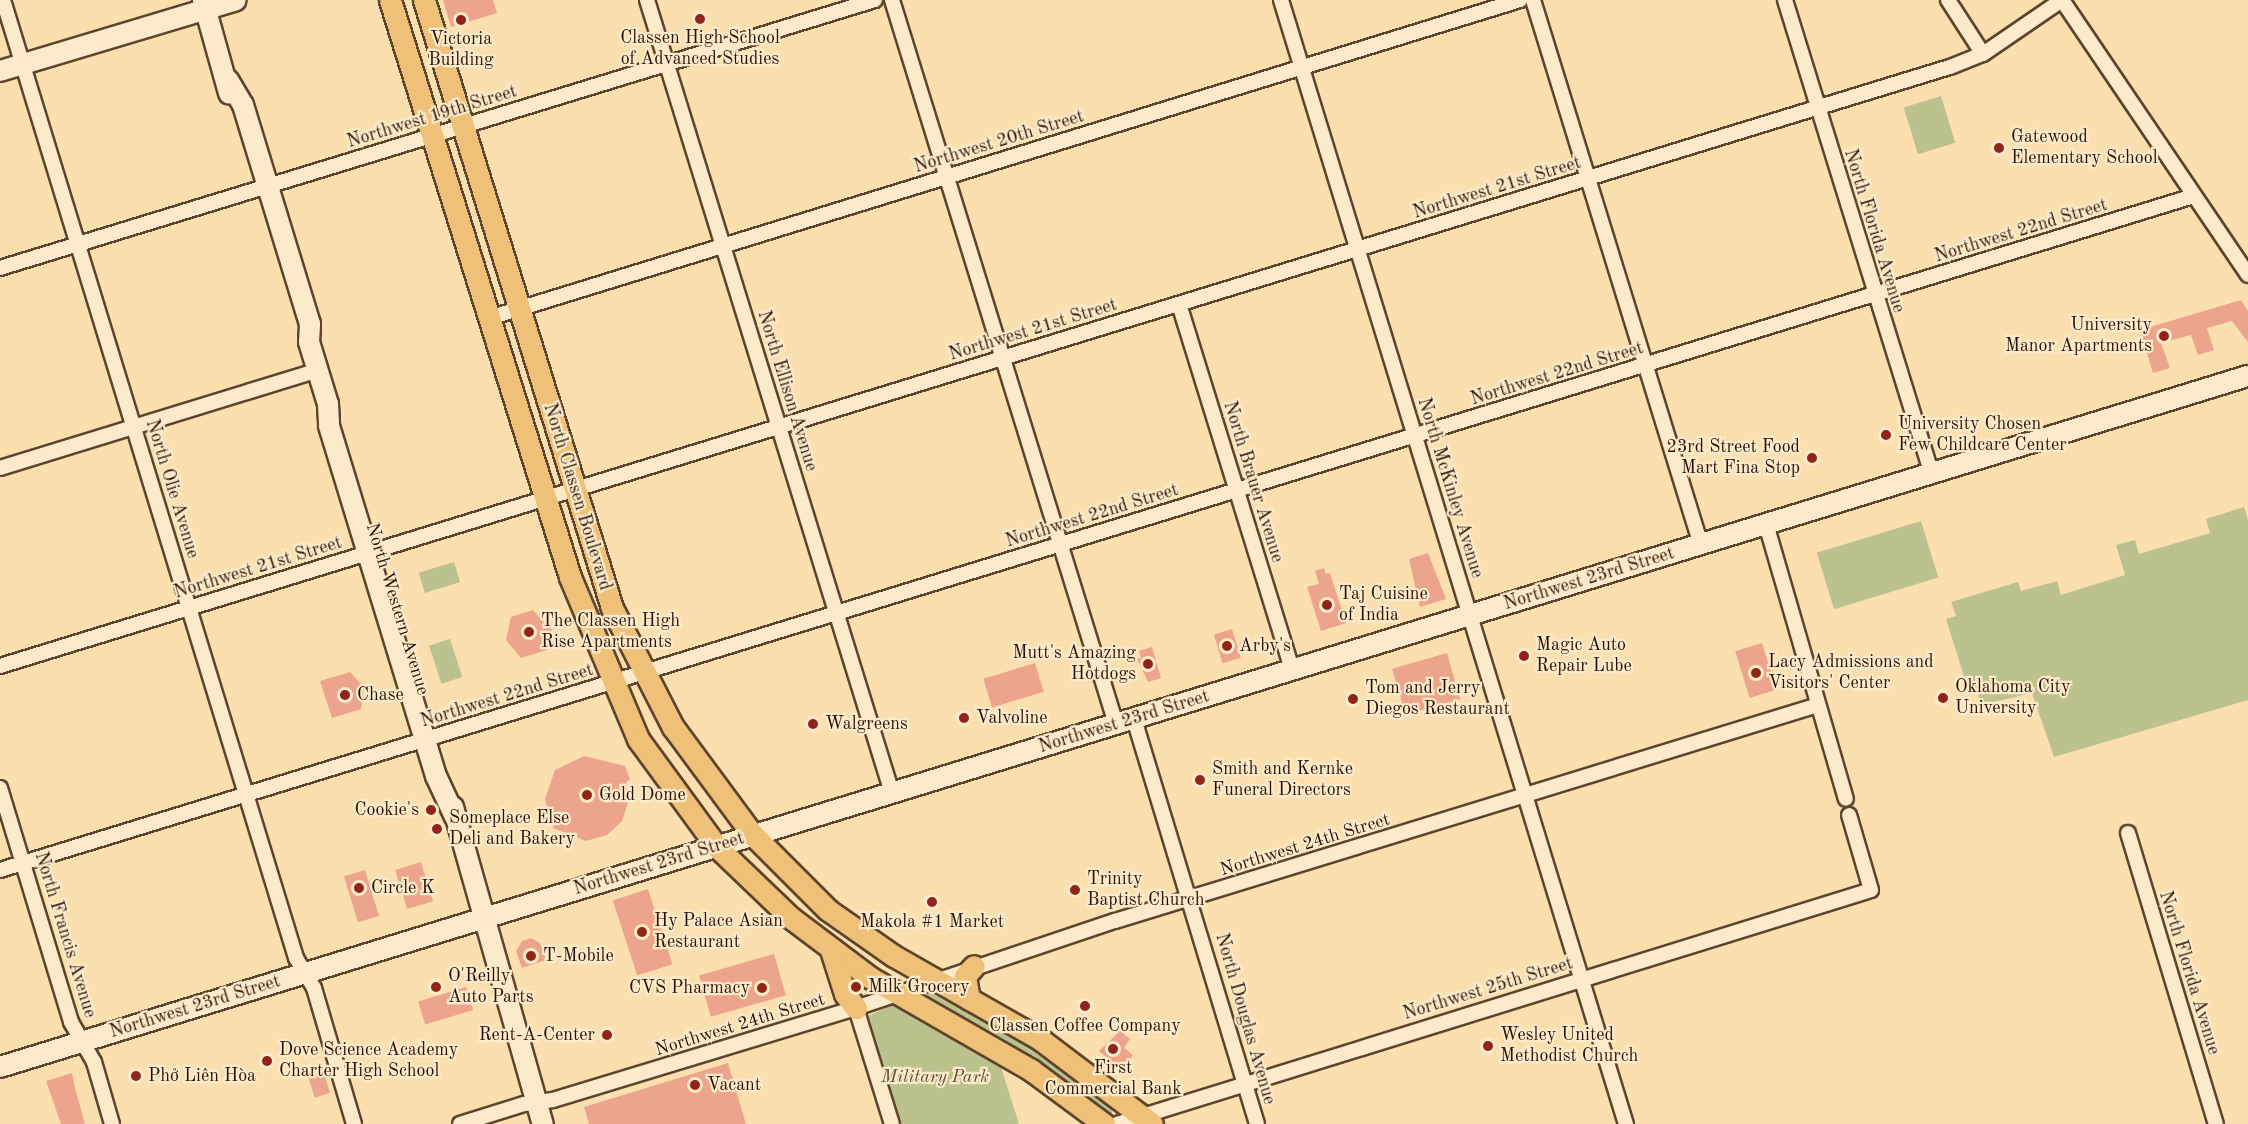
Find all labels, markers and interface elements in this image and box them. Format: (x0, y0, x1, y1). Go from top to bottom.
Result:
marker: Classen High School of Advanced Studies (693, 12, 707, 26)
marker: Victoria Building (454, 13, 468, 27)
place label: Classen High School of Advanced Studies (620, 28, 780, 70)
place label: Victoria Building (428, 29, 494, 72)
street label: Northwest 19th Street (344, 81, 520, 153)
street label: Northwest 20th Street (911, 106, 1087, 178)
place label: Gatewood Elementary School (2011, 127, 2158, 170)
marker: Gatewood Elementary School (1992, 141, 2006, 155)
street label: North Florida Avenue (1839, 147, 1909, 315)
street label: Northwest 21st Street (1410, 152, 1584, 224)
street label: Northwest 22nd Street (1932, 194, 2110, 268)
street label: Northwest 21st Street (946, 294, 1120, 366)
street label: North Ellison Avenue (752, 308, 822, 474)
place label: University Manor Apartments (2005, 315, 2152, 358)
marker: University Manor Apartments (2157, 329, 2171, 343)
street label: Northwest 22nd Street (1468, 337, 1646, 411)
street label: North McKinley Avenue (1412, 395, 1488, 581)
street label: North Brauer Avenue (1218, 399, 1288, 565)
street label: North Classen Boulevard (538, 401, 616, 593)
place label: University Chosen Few Childcare Center (1898, 414, 2067, 456)
street label: North Olie Avenue (141, 417, 203, 561)
marker: University Chosen Few Childcare Center (1879, 428, 1893, 442)
place label: 23rd Street Food Mart Fina Stop (1666, 437, 1800, 480)
marker: 23rd Street Food Mart Fina Stop (1805, 451, 1819, 465)
street label: Northwest 22nd Street (1003, 479, 1181, 553)
street label: North Western Avenue (361, 520, 433, 698)
street label: Northwest 21st Street (171, 532, 345, 604)
street label: Northwest 23rd Street (1501, 543, 1677, 615)
place label: Taj Cuisine of India (1339, 584, 1428, 626)
marker: Taj Cuisine of India (1320, 598, 1334, 612)
place label: The Classen High Rise Apartments (541, 611, 680, 654)
marker: The Classen High Rise Apartments (522, 625, 536, 639)
place label: Arby's (1239, 635, 1291, 657)
place label: Magic Auto Repair Lube (1536, 635, 1632, 678)
marker: Arby's (1220, 639, 1234, 653)
place label: Mutt's Amazing Hotdogs (1012, 643, 1136, 686)
marker: Magic Auto Repair Lube (1517, 649, 1531, 663)
place label: Lacy Admissions and Visitors' Center (1768, 652, 1934, 694)
marker: Mutt's Amazing Hotdogs (1141, 657, 1155, 671)
street label: Northwest 22nd Street (418, 659, 596, 733)
marker: Lacy Admissions and Visitors' Center (1749, 666, 1763, 680)
place label: Oklahoma City University (1955, 677, 2070, 720)
place label: Tom and Jerry Diegos Restaurant (1365, 678, 1510, 720)
place label: Chase (357, 684, 404, 706)
street label: Northwest 23rd Street (1036, 686, 1212, 758)
marker: Chase (338, 688, 352, 702)
marker: Oklahoma City University (1936, 691, 1950, 705)
marker: Tom and Jerry Diegos Restaurant (1346, 692, 1360, 706)
place label: Valvoline (976, 707, 1048, 729)
marker: Valvoline (957, 711, 971, 725)
place label: Walgreens (825, 713, 908, 735)
marker: Walgreens (806, 717, 820, 731)
place label: Smith and Kernke Funeral Directors (1212, 759, 1353, 802)
marker: Smith and Kernke Funeral Directors (1193, 773, 1207, 787)
place label: Gold Dome (599, 784, 686, 806)
marker: Gold Dome (580, 788, 594, 802)
place label: Cookie's (354, 799, 419, 821)
marker: Cookie's (424, 803, 438, 817)
place label: Someplace Else Deli and Bakery (449, 808, 575, 850)
street label: Northwest 24th Street (1217, 809, 1393, 881)
marker: Someplace Else Deli and Bakery (430, 822, 444, 836)
street label: Northwest 23rd Street (571, 828, 747, 900)
street label: North Francis Avenue (30, 850, 100, 1020)
place label: Trinity Baptist Church (1087, 869, 1204, 912)
place label: Circle K (371, 877, 435, 899)
marker: Circle K (352, 881, 366, 895)
marker: Trinity Baptist Church (1068, 883, 1082, 897)
street label: North Florida Avenue (2154, 889, 2224, 1057)
marker: Makola #1 Market (925, 895, 939, 909)
place label: Hy Palace Asian Restaurant (654, 911, 783, 954)
place label: Makola #1 Market (860, 911, 1004, 933)
marker: Hy Palace Asian Restaurant (635, 925, 649, 939)
street label: North Douglas Avenue (1210, 931, 1280, 1107)
place label: T-Mobile (543, 945, 614, 967)
marker: T-Mobile (524, 949, 538, 963)
street label: Northwest 25th Street (1400, 953, 1576, 1025)
place label: O'Reilly Auto Parts (448, 966, 533, 1008)
street label: Northwest 23rd Street (107, 971, 283, 1043)
place label: Milk Grocery (868, 976, 970, 998)
place label: CVS Pharmacy (629, 977, 750, 999)
marker: O'Reilly Auto Parts (429, 980, 443, 994)
marker: Milk Grocery (849, 980, 863, 994)
marker: CVS Pharmacy (755, 981, 769, 995)
street label: Northwest 24th Street (652, 989, 828, 1061)
marker: Classen Coffee Company (1078, 999, 1092, 1013)
place label: Classen Coffee Company (989, 1015, 1181, 1037)
place label: Rent-A-Center (479, 1024, 595, 1046)
place label: Wesley United Methodist Church (1500, 1025, 1638, 1068)
marker: Rent-A-Center (600, 1028, 614, 1042)
marker: Wesley United Methodist Church (1481, 1039, 1495, 1053)
place label: Dove Science Academy Charter High School (279, 1040, 458, 1082)
marker: First Commercial Bank (1106, 1042, 1120, 1056)
marker: Dove Science Academy Charter High School (260, 1054, 274, 1068)
place label: First Commercial Bank (1044, 1058, 1182, 1100)
place label: Phở Liên Hòa (148, 1065, 256, 1087)
park label: Military Park (881, 1066, 989, 1088)
marker: Phở Liên Hòa (129, 1069, 143, 1083)
place label: Vacant (707, 1074, 761, 1096)
marker: Vacant (688, 1078, 702, 1092)

